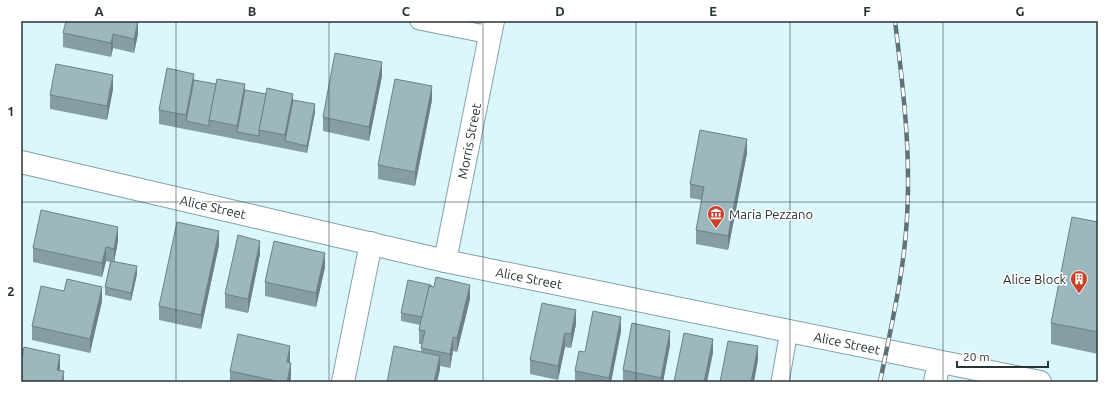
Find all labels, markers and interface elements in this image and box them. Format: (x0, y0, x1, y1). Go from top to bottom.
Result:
text: A (94, 4, 104, 18)
text: B (248, 4, 257, 18)
text: C (402, 4, 411, 18)
text: D (555, 4, 565, 18)
text: E (709, 4, 717, 18)
text: F (863, 4, 871, 18)
text: G (1016, 4, 1025, 18)
street label: Morris Street (455, 102, 483, 180)
text: 1 (7, 104, 15, 118)
street label: Alice Street (179, 193, 247, 221)
museum icon: Maria Pezzano (706, 204, 726, 229)
place label: Maria Pezzano (729, 207, 813, 221)
street label: Alice Street (495, 265, 563, 291)
building icon: Alice Block (1069, 269, 1089, 294)
place label: Alice Block (1003, 272, 1066, 286)
text: 2 (7, 284, 15, 298)
street label: Alice Street (813, 329, 881, 357)
scale bar (957, 343, 1048, 369)
text: 20 m (963, 350, 990, 363)

